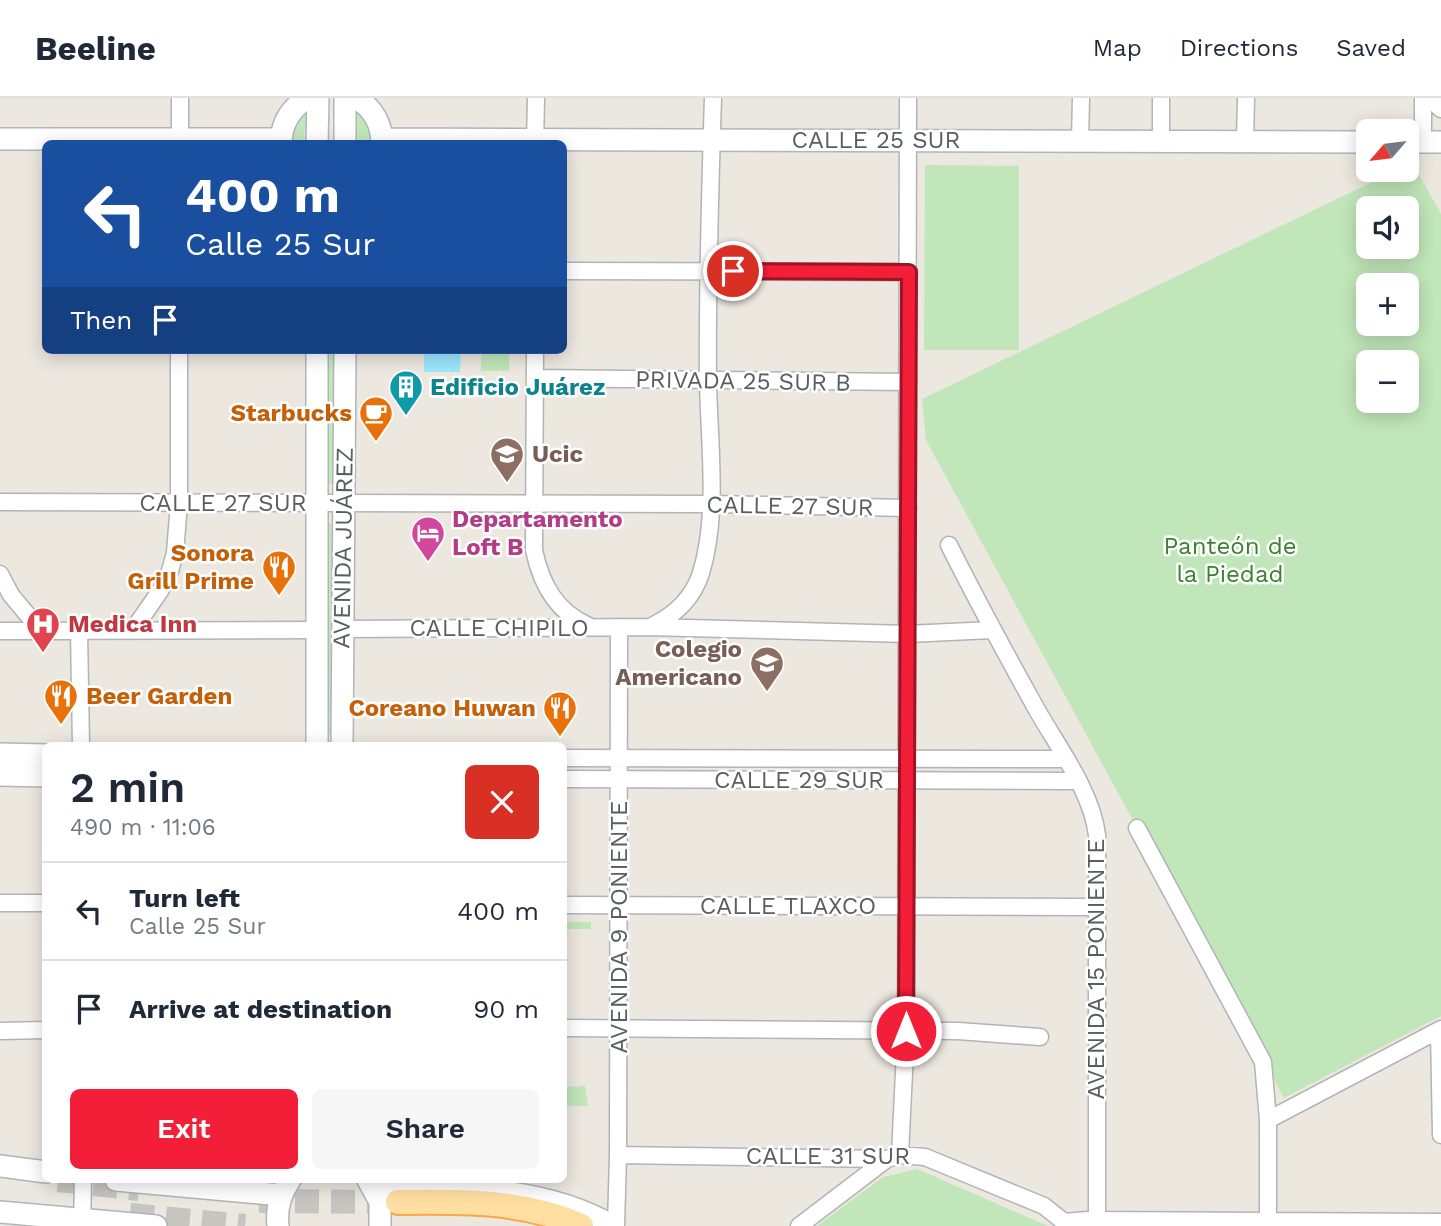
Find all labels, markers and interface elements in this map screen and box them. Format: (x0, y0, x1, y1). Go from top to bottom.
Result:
text: Beeline (35, 29, 156, 68)
text: Map (1093, 34, 1142, 62)
text: Directions (1180, 34, 1298, 62)
text: Saved (1336, 34, 1406, 62)
north arrow (1356, 119, 1419, 182)
map controls (1356, 119, 1419, 413)
street label: CALLE 25 SUR (792, 126, 960, 154)
text: 400 m (185, 166, 340, 224)
icon: left (70, 168, 161, 259)
button: sound (1356, 196, 1419, 259)
text: Calle 25 Sur (185, 225, 375, 263)
pin (703, 241, 763, 301)
icon: arrive (714, 252, 752, 290)
button: + (1356, 273, 1419, 336)
icon: arrive (146, 301, 184, 339)
text: Then (70, 305, 132, 335)
button: − (1356, 350, 1419, 413)
street label: PRIVADA 25 SUR B (635, 365, 851, 397)
building icon: Edificio Juárez (387, 368, 425, 417)
place label: Edificio Juárez (430, 373, 605, 401)
cafe icon: Starbucks (357, 394, 395, 443)
place label: Starbucks (230, 399, 352, 427)
school or university icon: Ucic (488, 435, 526, 484)
place label: Ucic (532, 440, 583, 468)
street label: AVENIDA JUÁREZ (327, 447, 359, 649)
street label: CALLE 27 SUR (139, 489, 307, 517)
street label: CALLE 27 SUR (706, 491, 874, 521)
place label: Departamento Loft B (452, 505, 623, 561)
hotel icon: Departamento Loft B (409, 514, 447, 563)
park label: Panteón de la Piedad (1163, 532, 1297, 588)
place label: Sonora Grill Prime (127, 539, 254, 595)
restaurant icon: Sonora Grill Prime (260, 548, 298, 597)
hospital icon: Medica Inn (24, 605, 62, 654)
place label: Medica Inn (68, 610, 197, 638)
street label: CALLE CHIPILO (409, 614, 589, 642)
place label: Colegio Americano (615, 635, 742, 691)
school or university icon: Colegio Americano (748, 644, 786, 693)
restaurant icon: Beer Garden (42, 677, 80, 726)
place label: Beer Garden (86, 682, 232, 710)
restaurant icon: Coreano Huwan (541, 689, 579, 738)
place label: Coreano Huwan (348, 694, 536, 722)
text: 2 min (70, 763, 185, 812)
button: close (465, 765, 539, 839)
street label: CALLE 29 SUR (714, 766, 884, 794)
street label: AVENIDA 9 PONIENTE (605, 801, 633, 1053)
text: 490 m · 11:06 (70, 814, 216, 841)
street label: AVENIDA 15 PONIENTE (1082, 839, 1110, 1099)
text: Turn left (129, 883, 240, 913)
icon: left (70, 892, 108, 930)
street label: CALLE TLAXCO (700, 892, 876, 920)
text: 400 m (457, 896, 539, 926)
text: Calle 25 Sur (129, 913, 266, 940)
icon: arrive (70, 990, 108, 1028)
text: Arrive at destination (129, 994, 392, 1024)
text: 90 m (473, 994, 539, 1024)
position arrow (869, 994, 943, 1068)
button: Exit (70, 1089, 298, 1169)
button: Share (312, 1089, 539, 1169)
street label: CALLE 31 SUR (746, 1142, 910, 1170)

